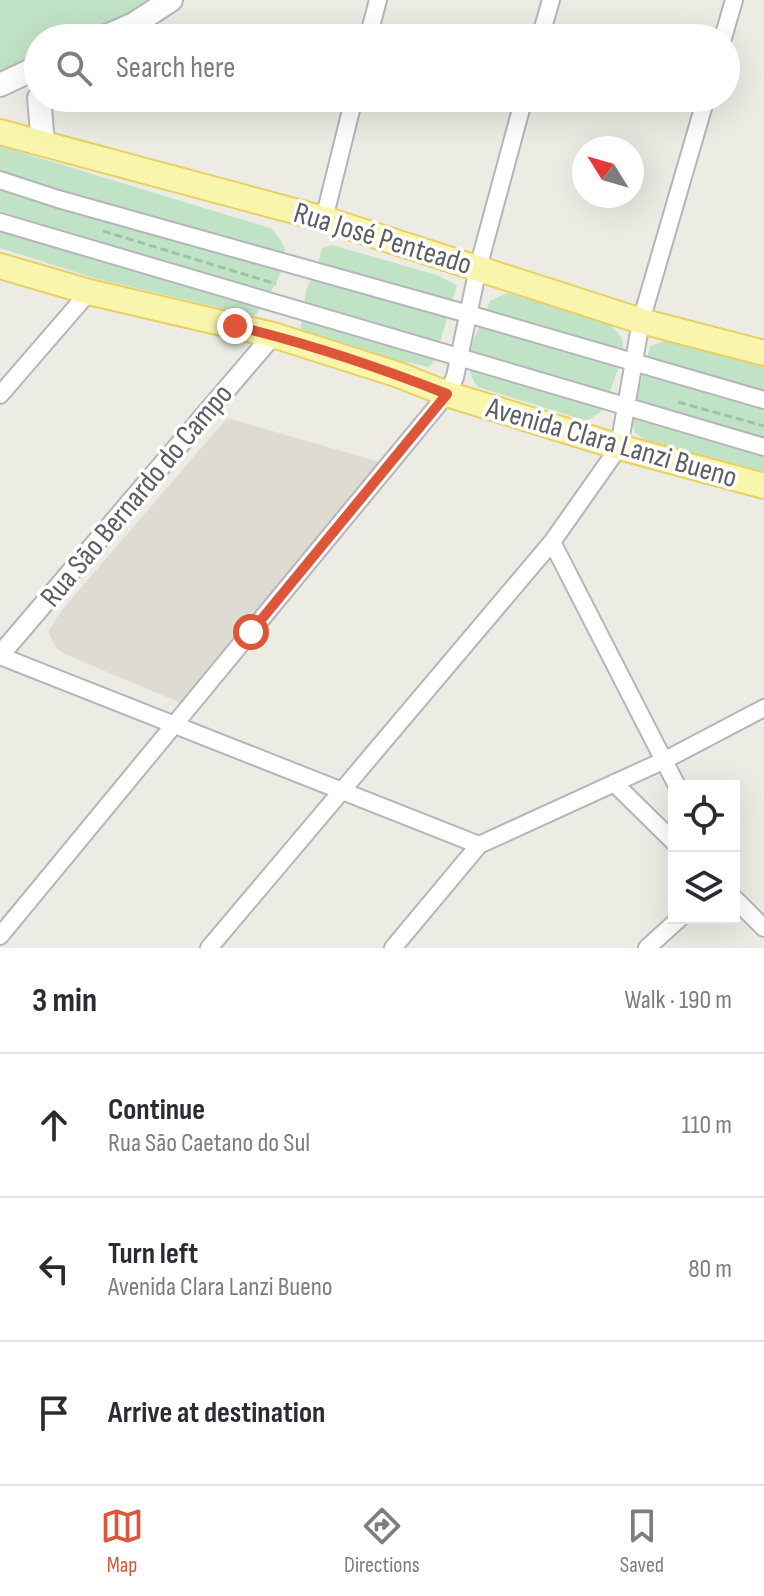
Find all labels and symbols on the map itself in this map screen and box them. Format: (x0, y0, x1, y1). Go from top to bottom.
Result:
north arrow (572, 136, 644, 208)
street label: Rua José Penteado (289, 195, 476, 283)
route end (217, 308, 253, 344)
street label: Rua São Bernardo do Campo (33, 377, 241, 614)
street label: Avenida Clara Lanzi Bueno (481, 390, 741, 496)
route start (233, 614, 269, 650)

